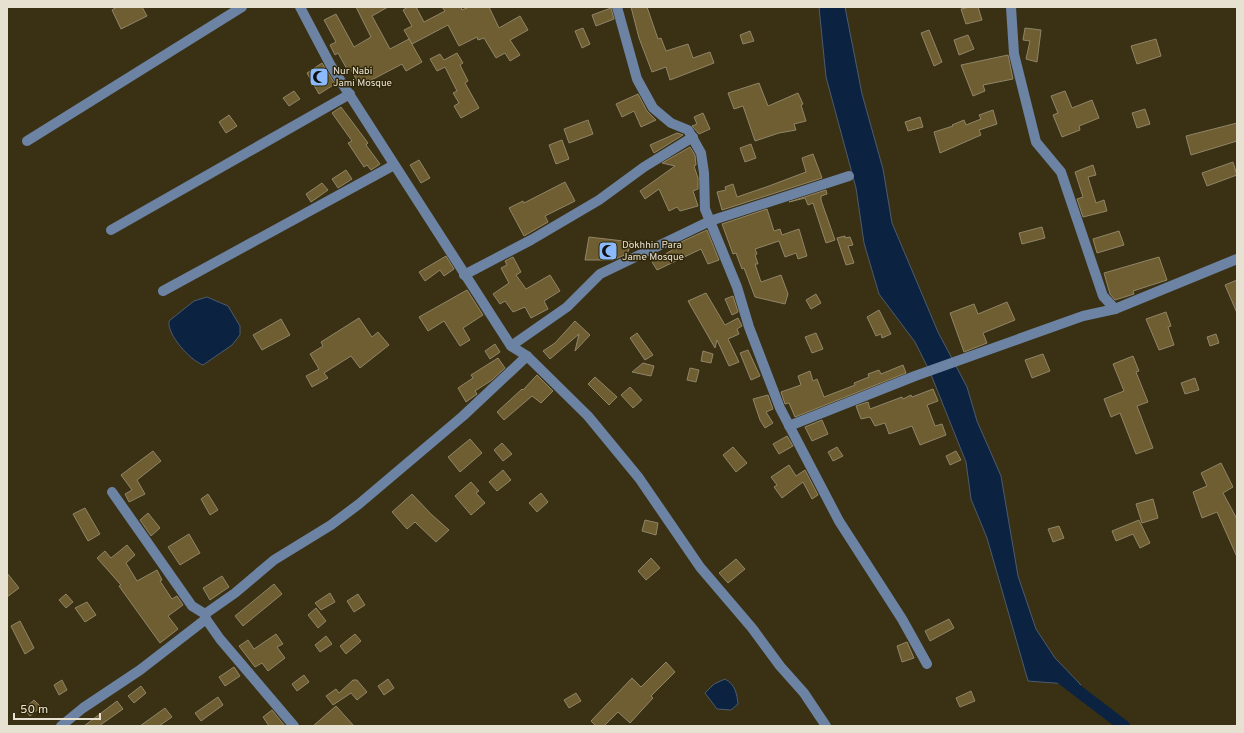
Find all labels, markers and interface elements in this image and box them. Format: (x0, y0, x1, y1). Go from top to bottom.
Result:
place label: Nur Nabi Jami Mosque (333, 65, 392, 90)
mosque icon: Nur Nabi Jami Mosque (308, 66, 330, 88)
place label: Dokhhin Para Jame Mosque (622, 239, 684, 264)
mosque icon: Dokhhin Para Jame Mosque (597, 240, 619, 262)
scale bar (14, 695, 100, 721)
text: 50 m (20, 702, 48, 718)

